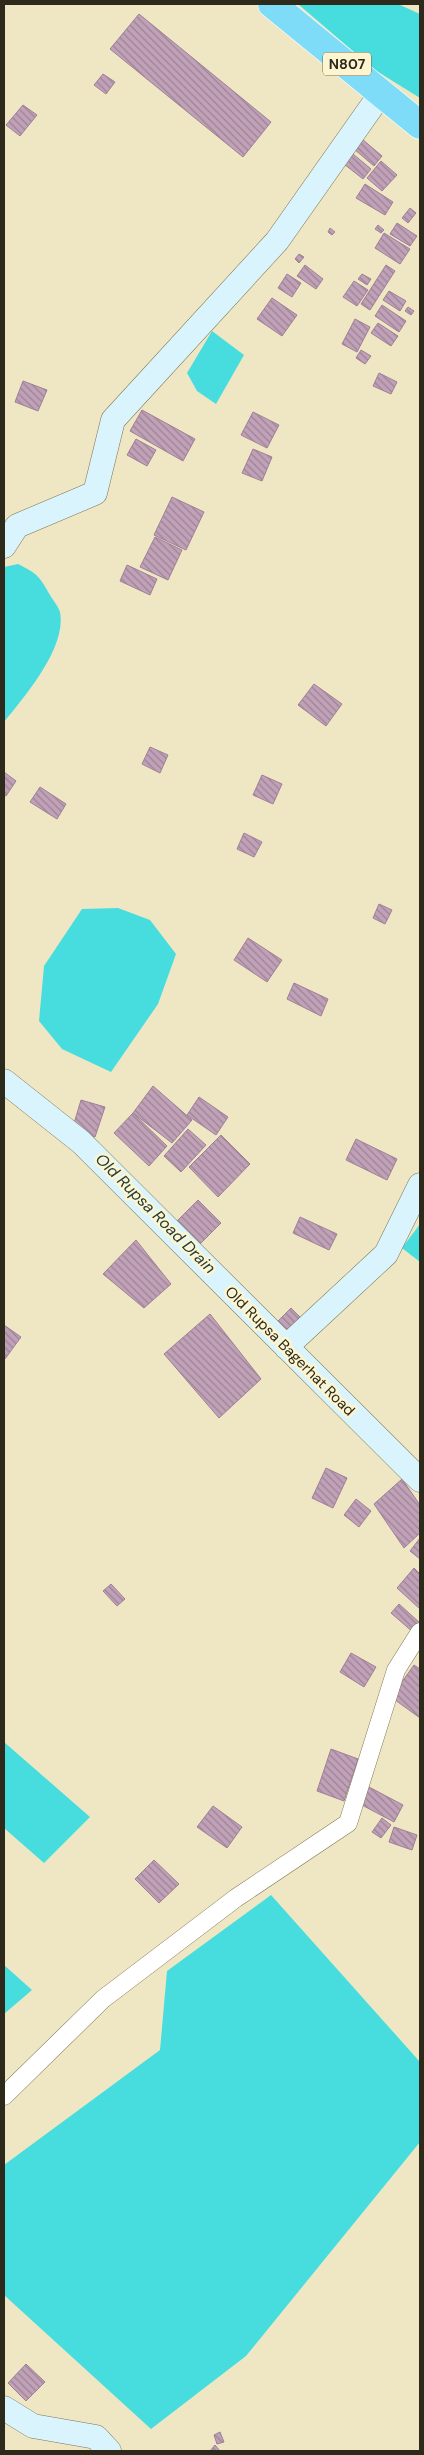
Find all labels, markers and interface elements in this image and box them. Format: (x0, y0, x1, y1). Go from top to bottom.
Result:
road number: N807 (323, 52, 371, 76)
water label: Old Rupsa Road Drain (91, 1149, 220, 1278)
street label: Old Rupsa Bagerhat Road (221, 1282, 359, 1420)

